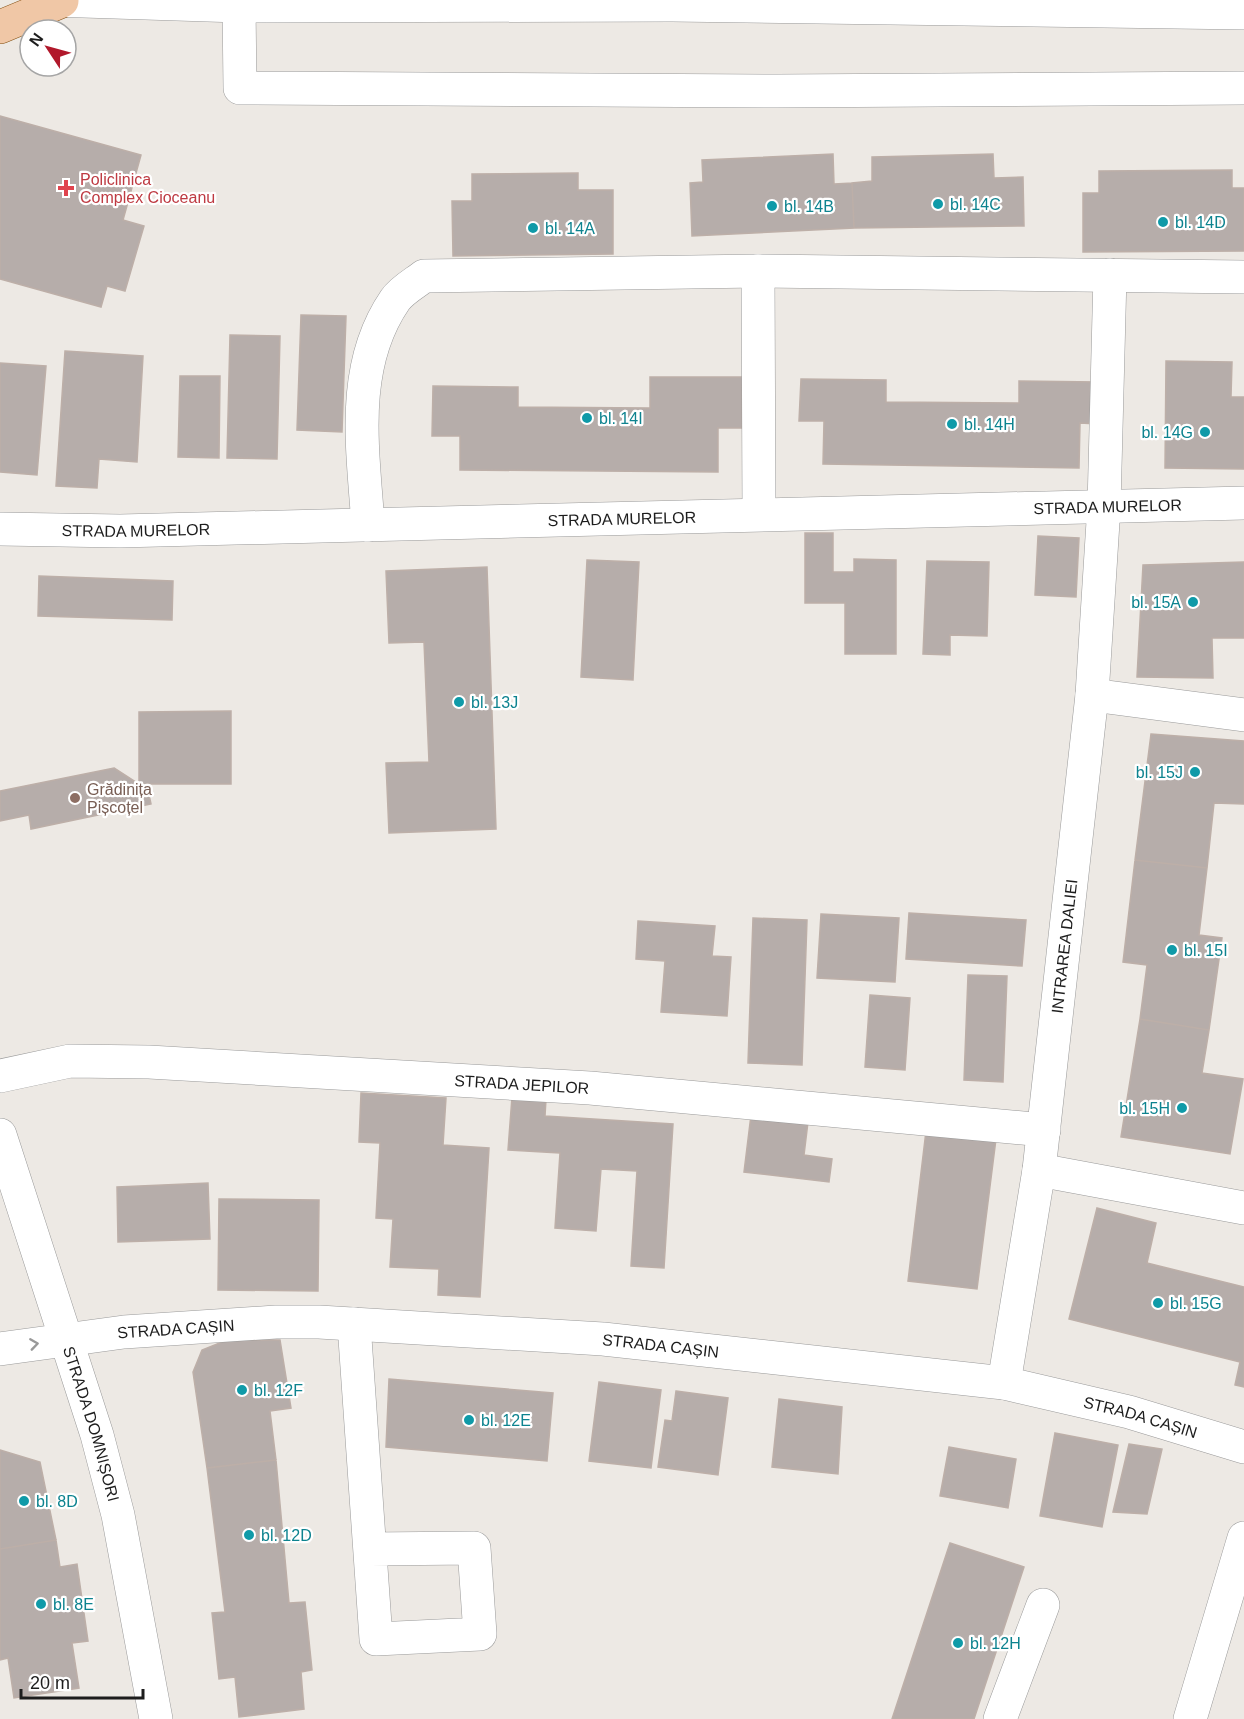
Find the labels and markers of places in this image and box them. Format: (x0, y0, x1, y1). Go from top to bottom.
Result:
place label: Policlinica Complex Cioceanu (80, 171, 215, 206)
marker: Policlinica Complex Cioceanu (57, 179, 75, 197)
place label: bl. 14C (950, 196, 1001, 213)
marker: bl. 14C (931, 197, 945, 211)
place label: bl. 14B (784, 198, 834, 215)
marker: bl. 14B (765, 199, 779, 213)
place label: bl. 14D (1175, 214, 1226, 231)
marker: bl. 14D (1156, 215, 1170, 229)
place label: bl. 14A (545, 220, 595, 237)
marker: bl. 14A (526, 221, 540, 235)
place label: bl. 14I (599, 410, 643, 427)
marker: bl. 14I (580, 411, 594, 425)
place label: bl. 14H (964, 416, 1015, 433)
marker: bl. 14H (945, 417, 959, 431)
place label: bl. 14G (1141, 424, 1193, 441)
marker: bl. 14G (1198, 425, 1212, 439)
place label: bl. 15A (1131, 594, 1181, 611)
marker: bl. 15A (1186, 595, 1200, 609)
place label: bl. 13J (471, 694, 518, 711)
marker: bl. 13J (452, 695, 466, 709)
place label: bl. 15J (1136, 764, 1183, 781)
marker: bl. 15J (1188, 765, 1202, 779)
place label: Grădinița Pișcoțel (87, 781, 152, 816)
marker: Grădinița Pișcoțel (68, 791, 82, 805)
place label: bl. 15I (1184, 942, 1228, 959)
marker: bl. 15I (1165, 943, 1179, 957)
place label: bl. 15H (1119, 1100, 1170, 1117)
marker: bl. 15H (1175, 1101, 1189, 1115)
place label: bl. 15G (1170, 1295, 1222, 1312)
marker: bl. 15G (1151, 1296, 1165, 1310)
place label: bl. 12F (254, 1382, 303, 1399)
marker: bl. 12F (235, 1383, 249, 1397)
place label: bl. 12E (481, 1412, 531, 1429)
marker: bl. 12E (462, 1413, 476, 1427)
place label: bl. 8D (36, 1493, 78, 1510)
marker: bl. 8D (17, 1494, 31, 1508)
place label: bl. 12D (261, 1527, 312, 1544)
marker: bl. 12D (242, 1528, 256, 1542)
place label: bl. 8E (53, 1596, 94, 1613)
marker: bl. 8E (34, 1597, 48, 1611)
place label: bl. 12H (970, 1635, 1021, 1652)
marker: bl. 12H (951, 1636, 965, 1650)

